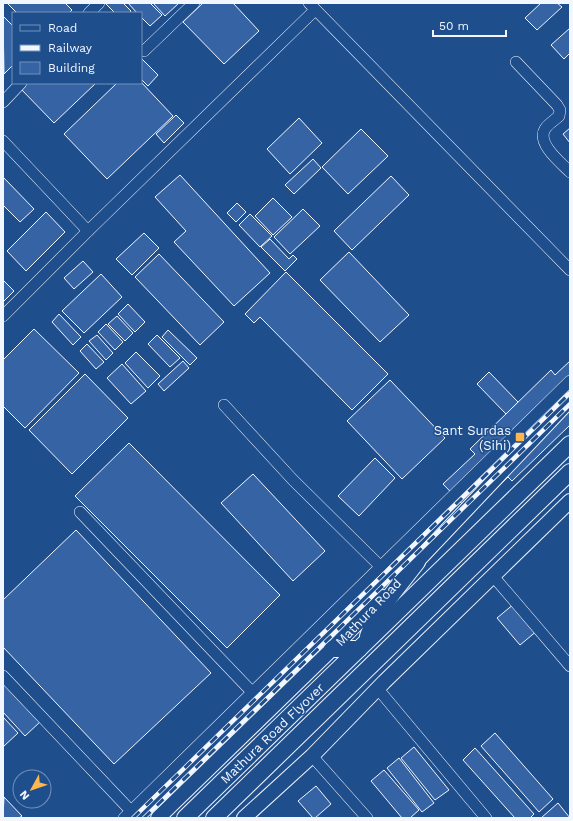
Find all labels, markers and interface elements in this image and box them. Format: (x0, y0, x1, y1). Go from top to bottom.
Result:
legend (12, 12, 142, 84)
scale bar (433, 12, 506, 38)
text: 50 m (439, 19, 469, 33)
text: Road (48, 21, 77, 35)
text: Railway (48, 41, 93, 55)
text: Building (48, 61, 95, 75)
place label: Sant Surdas (Sihi) (434, 423, 511, 453)
marker: Sant Surdas (Sihi) (514, 431, 526, 443)
street label: Mathura Road (332, 575, 404, 649)
street label: Mathura Road Flyover (217, 680, 327, 787)
north arrow (12, 769, 52, 809)
text: N (17, 788, 32, 802)

